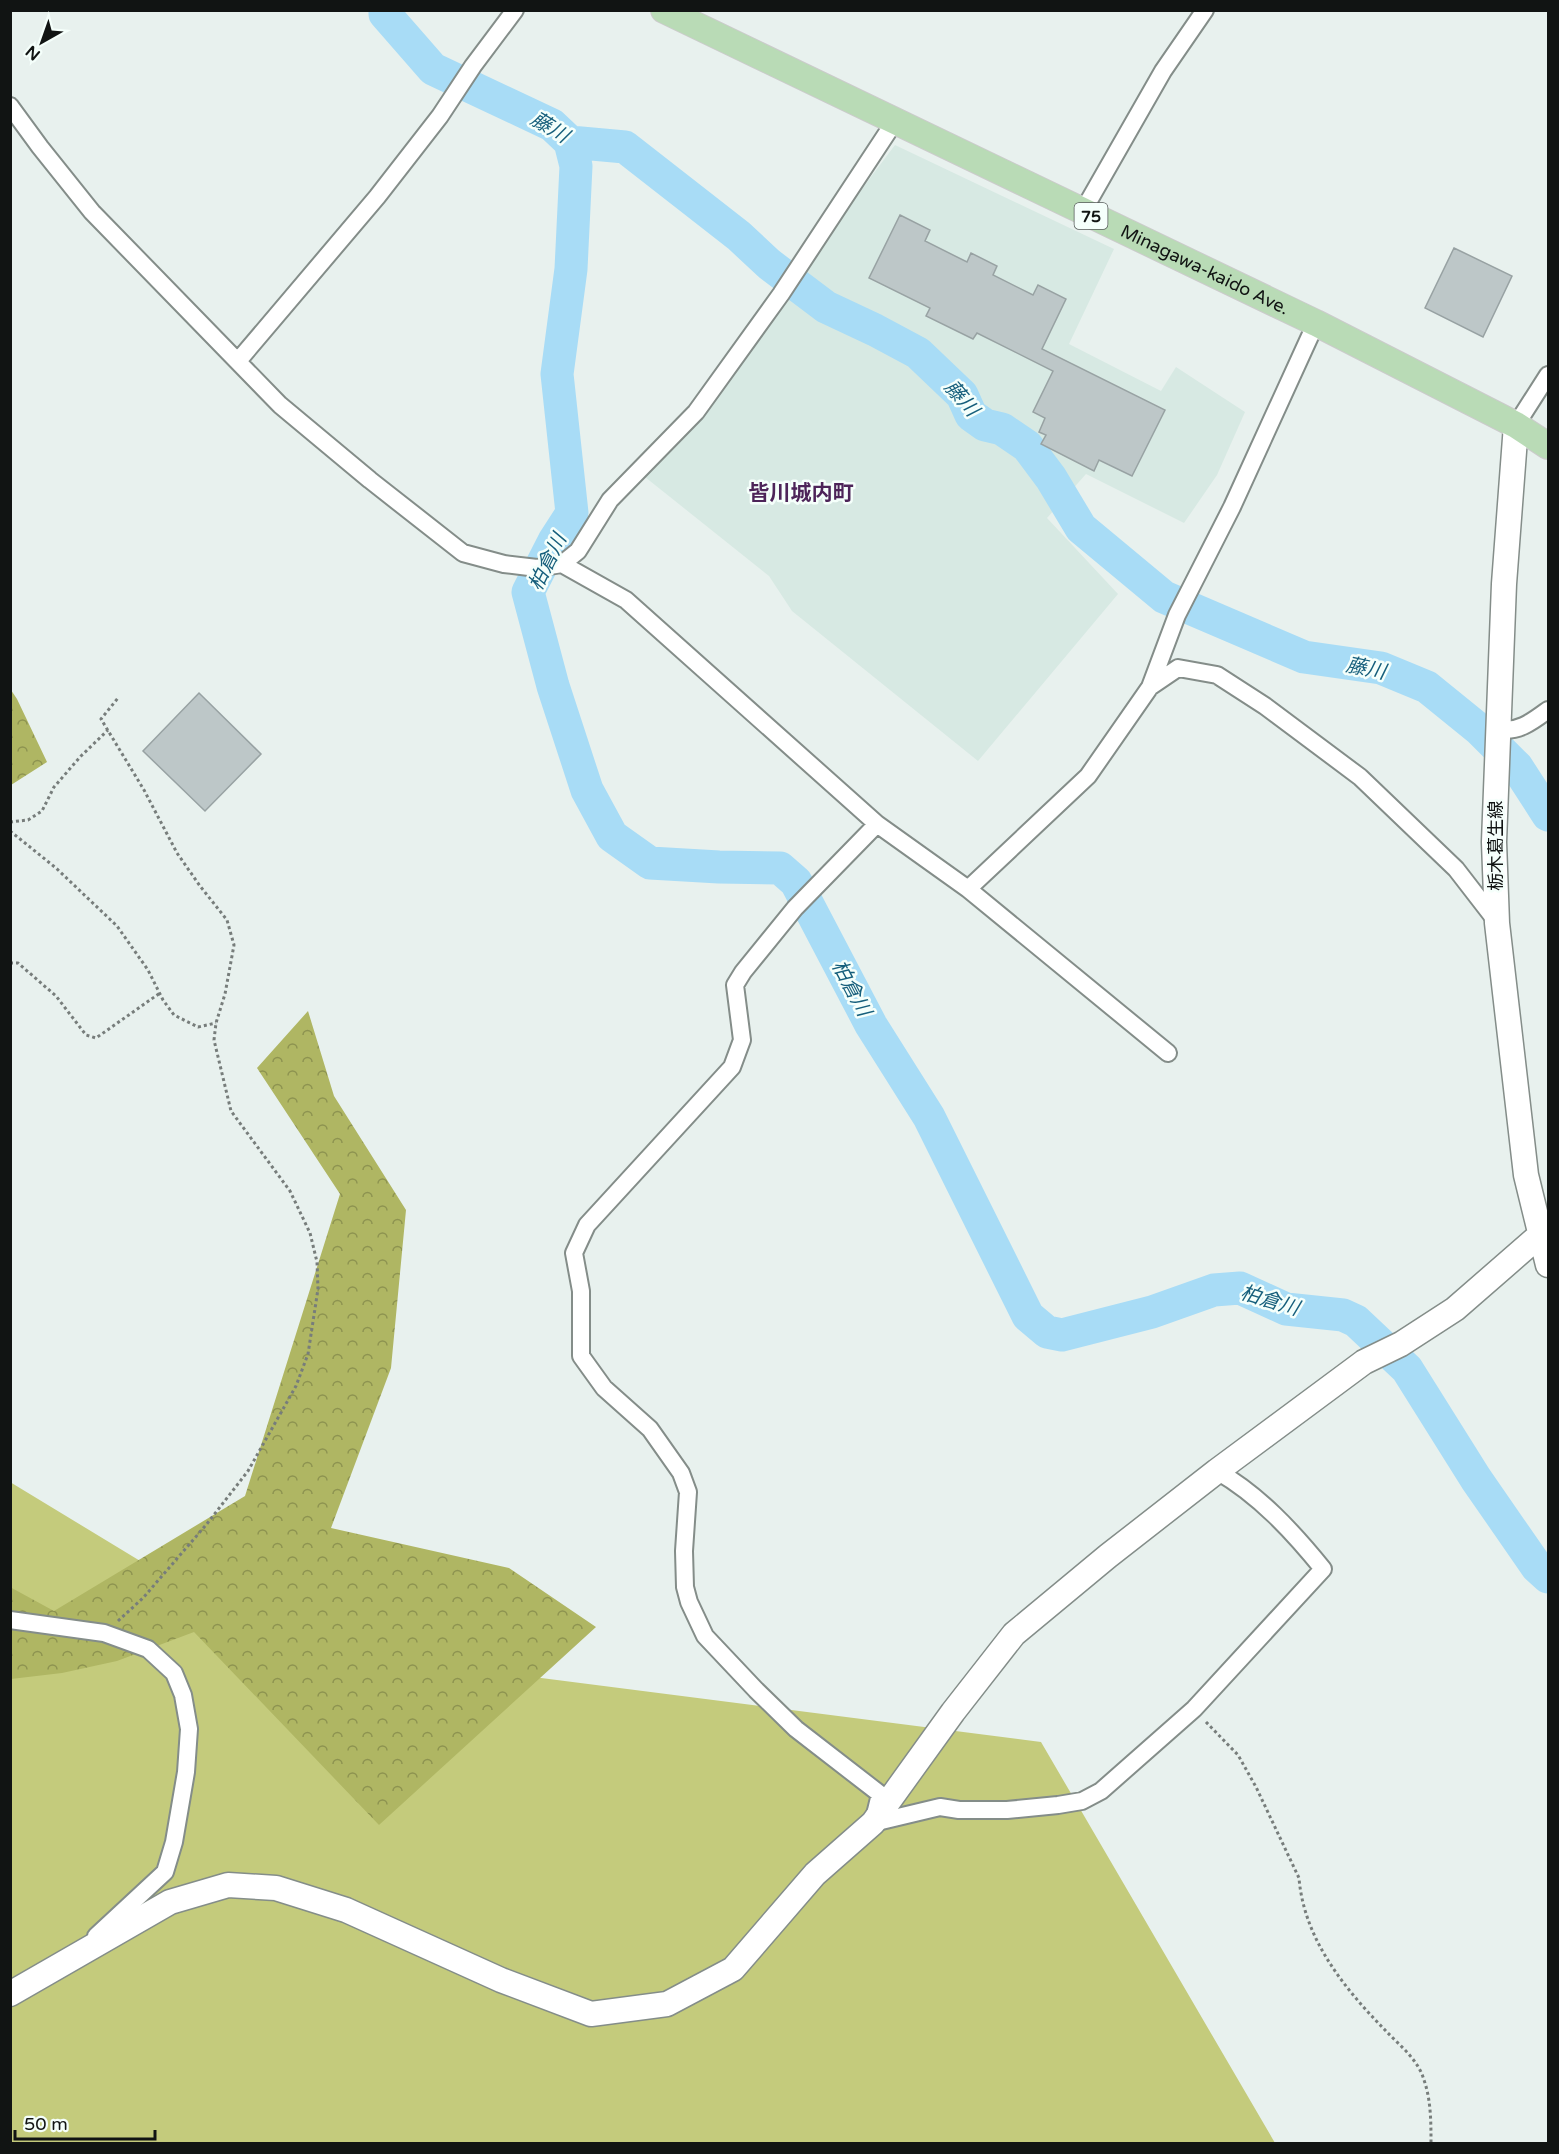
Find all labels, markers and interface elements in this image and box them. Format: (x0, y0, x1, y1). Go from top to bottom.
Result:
north arrow (12, 12, 72, 72)
text: N (22, 41, 44, 65)
water label: 藤川 (526, 107, 575, 149)
road number: 75 (1074, 203, 1108, 229)
street label: Minagawa-kaido Ave. (1117, 220, 1293, 319)
water label: 藤川 (939, 376, 985, 423)
district label: 皆川城内町 (749, 481, 854, 506)
water label: 柏倉川 (524, 528, 573, 595)
water label: 藤川 (1344, 653, 1390, 685)
street label: 栃木葛生線 (1485, 801, 1507, 891)
water label: 柏倉川 (826, 956, 877, 1022)
water label: 柏倉川 (1238, 1281, 1304, 1322)
scale bar (15, 2103, 154, 2141)
text: 50 m (24, 2113, 68, 2135)

